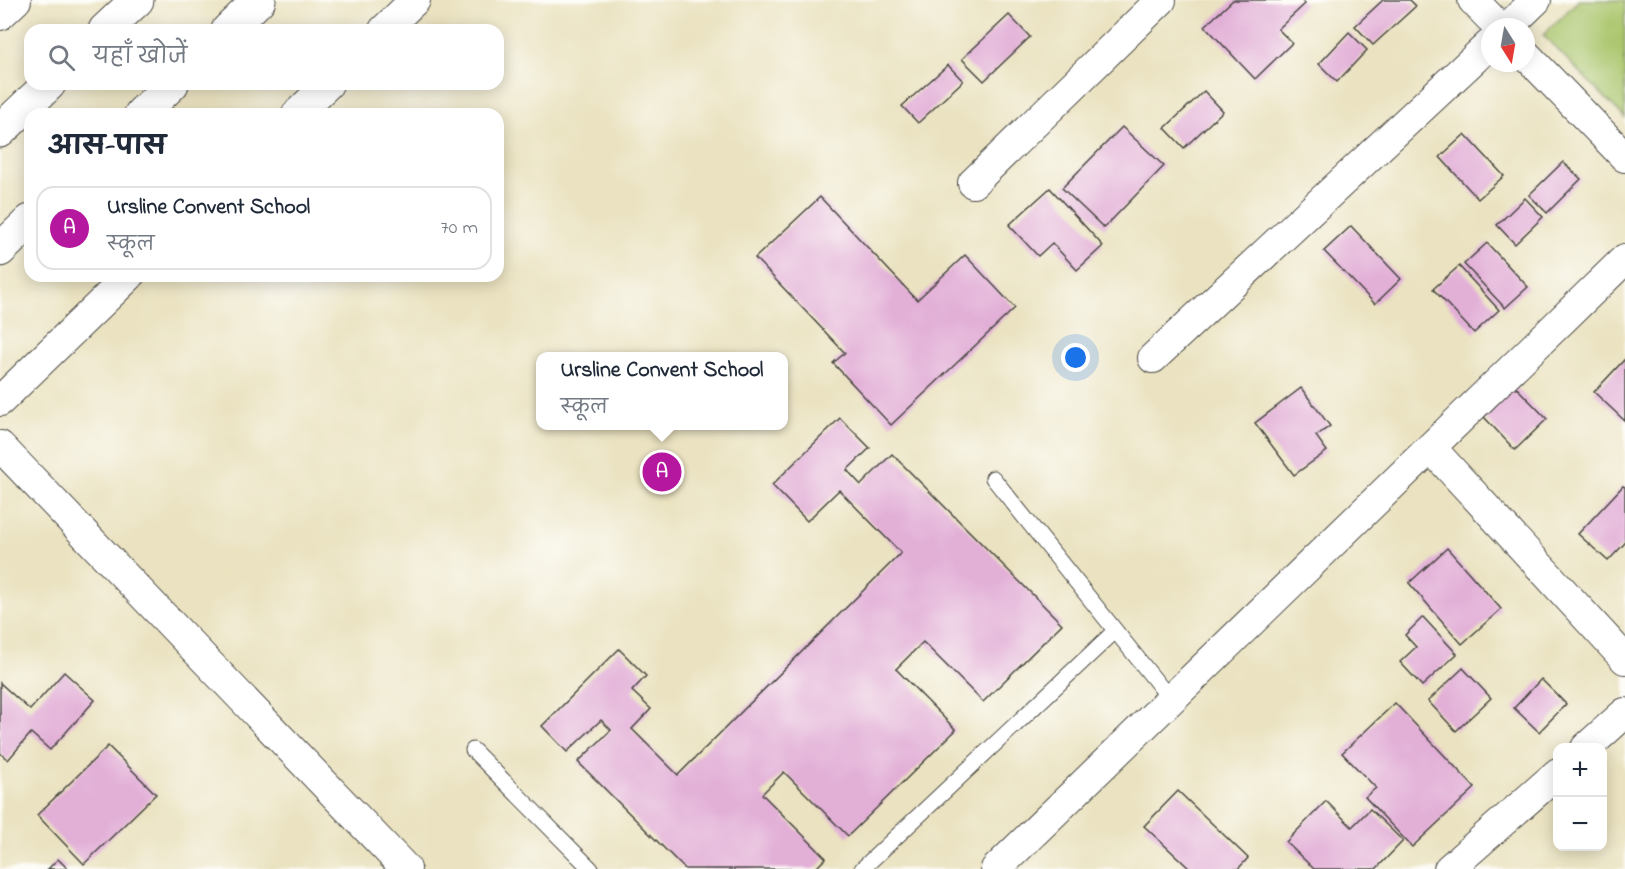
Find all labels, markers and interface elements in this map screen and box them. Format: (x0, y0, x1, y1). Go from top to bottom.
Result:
north arrow (1481, 18, 1535, 72)
search box (24, 24, 504, 90)
icon: search (45, 41, 78, 74)
text: यहाँ खोजें (93, 42, 187, 74)
text: आस-पास (48, 129, 166, 167)
text: Ursline Convent School (107, 192, 310, 224)
text: A (63, 214, 76, 243)
text: 70 m (441, 214, 478, 243)
text: स्कूल (107, 231, 155, 260)
your location (1061, 343, 1090, 372)
popup (536, 352, 788, 430)
text: Ursline Convent School (560, 355, 764, 387)
text: स्कूल (560, 394, 608, 423)
pin: A (642, 450, 682, 494)
map controls (1553, 743, 1607, 851)
button: + (1553, 743, 1607, 797)
button: − (1553, 797, 1607, 851)

